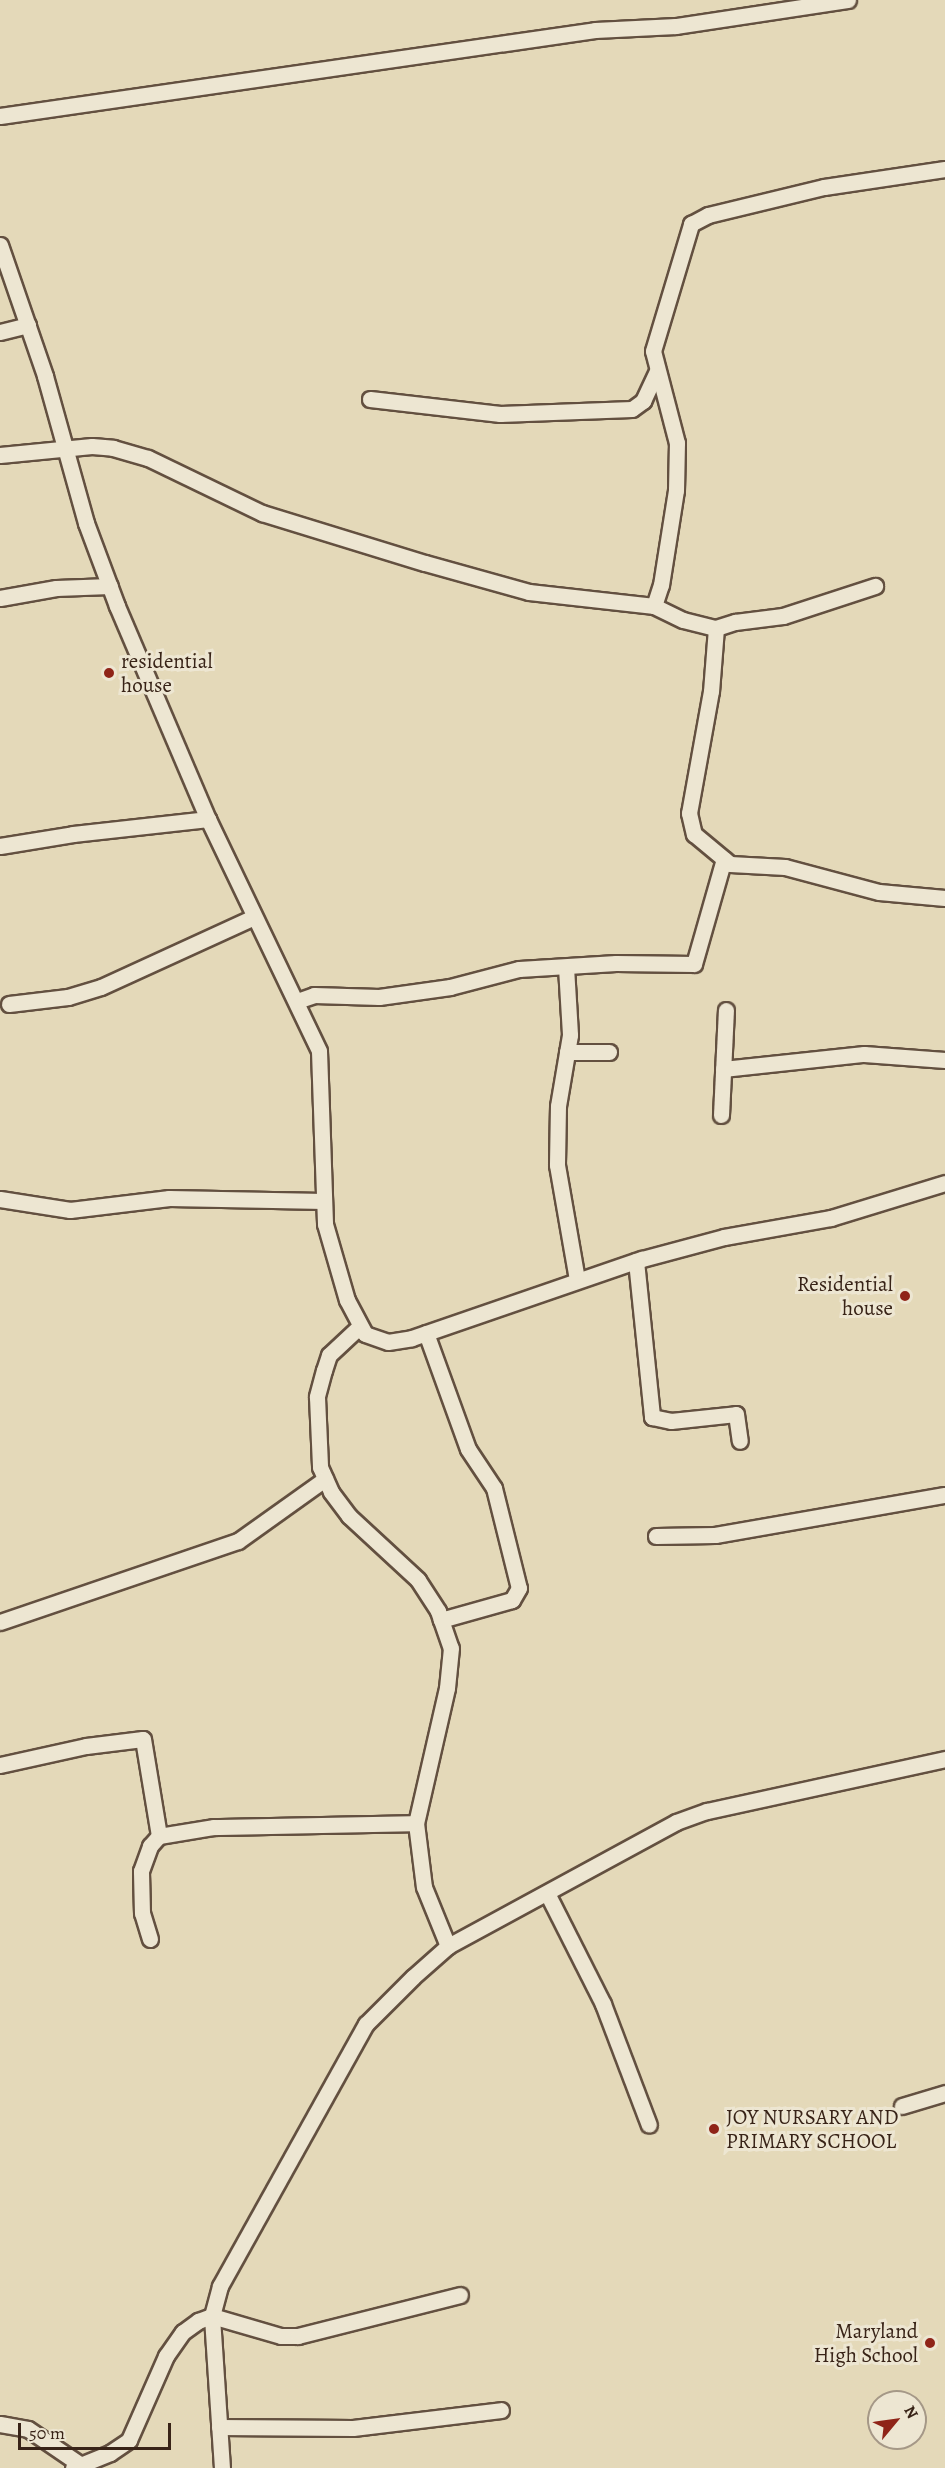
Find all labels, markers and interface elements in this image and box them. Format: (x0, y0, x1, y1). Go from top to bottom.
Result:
place label: residential house (121, 648, 213, 698)
marker: residential house (102, 666, 116, 680)
place label: Residential house (797, 1271, 893, 1321)
marker: Residential house (898, 1289, 912, 1303)
place label: JOY NURSARY AND PRIMARY SCHOOL (726, 2104, 898, 2154)
marker: JOY NURSARY AND PRIMARY SCHOOL (707, 2122, 721, 2136)
place label: Maryland High School (814, 2318, 918, 2368)
marker: Maryland High School (923, 2336, 937, 2350)
north arrow (867, 2390, 927, 2450)
text: N (899, 2402, 923, 2423)
scale bar (21, 2411, 174, 2449)
text: 50 m (29, 2421, 65, 2445)

